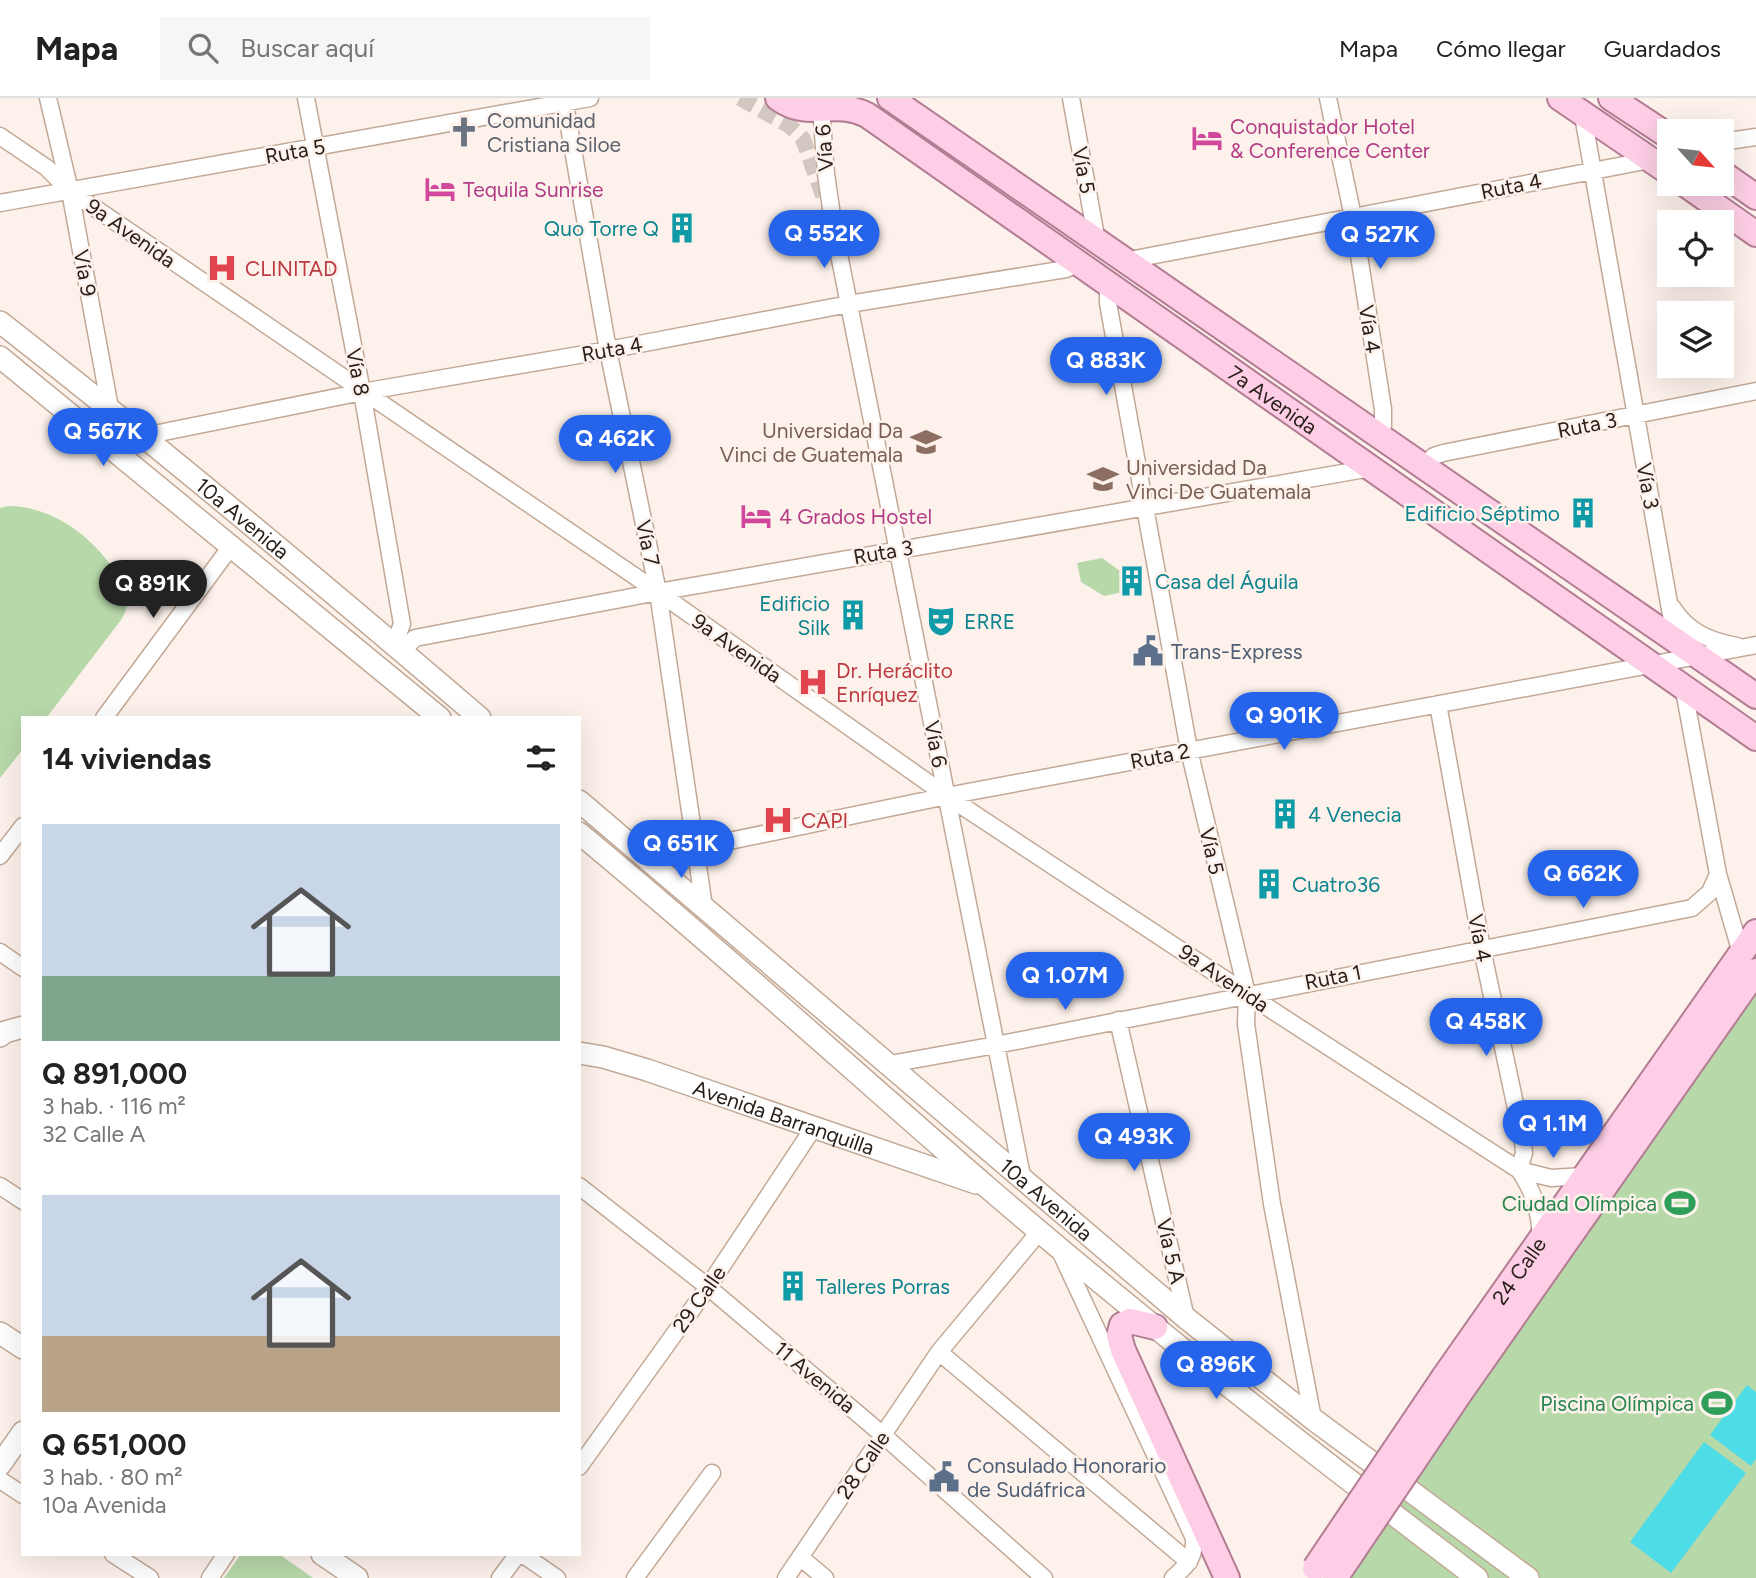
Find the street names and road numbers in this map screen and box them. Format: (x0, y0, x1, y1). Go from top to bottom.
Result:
street label: Vía 6 (810, 123, 838, 172)
street label: Ruta 5 (263, 133, 327, 169)
street label: Vía 5 (1068, 144, 1100, 196)
street label: Ruta 4 (1478, 168, 1544, 204)
street label: 9a Avenida (81, 193, 181, 273)
street label: Vía 9 (69, 248, 101, 298)
street label: Vía 4 (1354, 303, 1386, 355)
street label: Ruta 4 (579, 331, 645, 367)
street label: Vía 8 (341, 346, 375, 398)
street label: 7a Avenida (1224, 360, 1322, 439)
street label: Ruta 3 (1555, 407, 1619, 443)
street label: Vía 3 (1632, 461, 1664, 511)
street label: 10a Avenida (191, 472, 295, 564)
street label: Vía 7 (631, 518, 665, 568)
street label: Ruta 3 (851, 534, 915, 570)
street label: 9a Avenida (687, 608, 787, 688)
street label: Vía 6 (919, 718, 953, 770)
street label: Ruta 2 (1128, 738, 1192, 774)
street label: Vía 5 (1194, 825, 1230, 877)
street label: Vía 4 (1463, 912, 1497, 964)
street label: 9a Avenida (1174, 939, 1274, 1017)
street label: Ruta 1 (1302, 959, 1364, 995)
street label: Avenida Barranquilla (690, 1074, 878, 1160)
street label: 10a Avenida (995, 1153, 1098, 1246)
street label: Vía 5 A (1151, 1216, 1191, 1286)
street label: 24 Calle (1486, 1232, 1551, 1309)
street label: 29 Calle (667, 1261, 731, 1337)
street label: 11 Avenida (769, 1336, 861, 1418)
street label: 28 Calle (831, 1426, 895, 1504)

